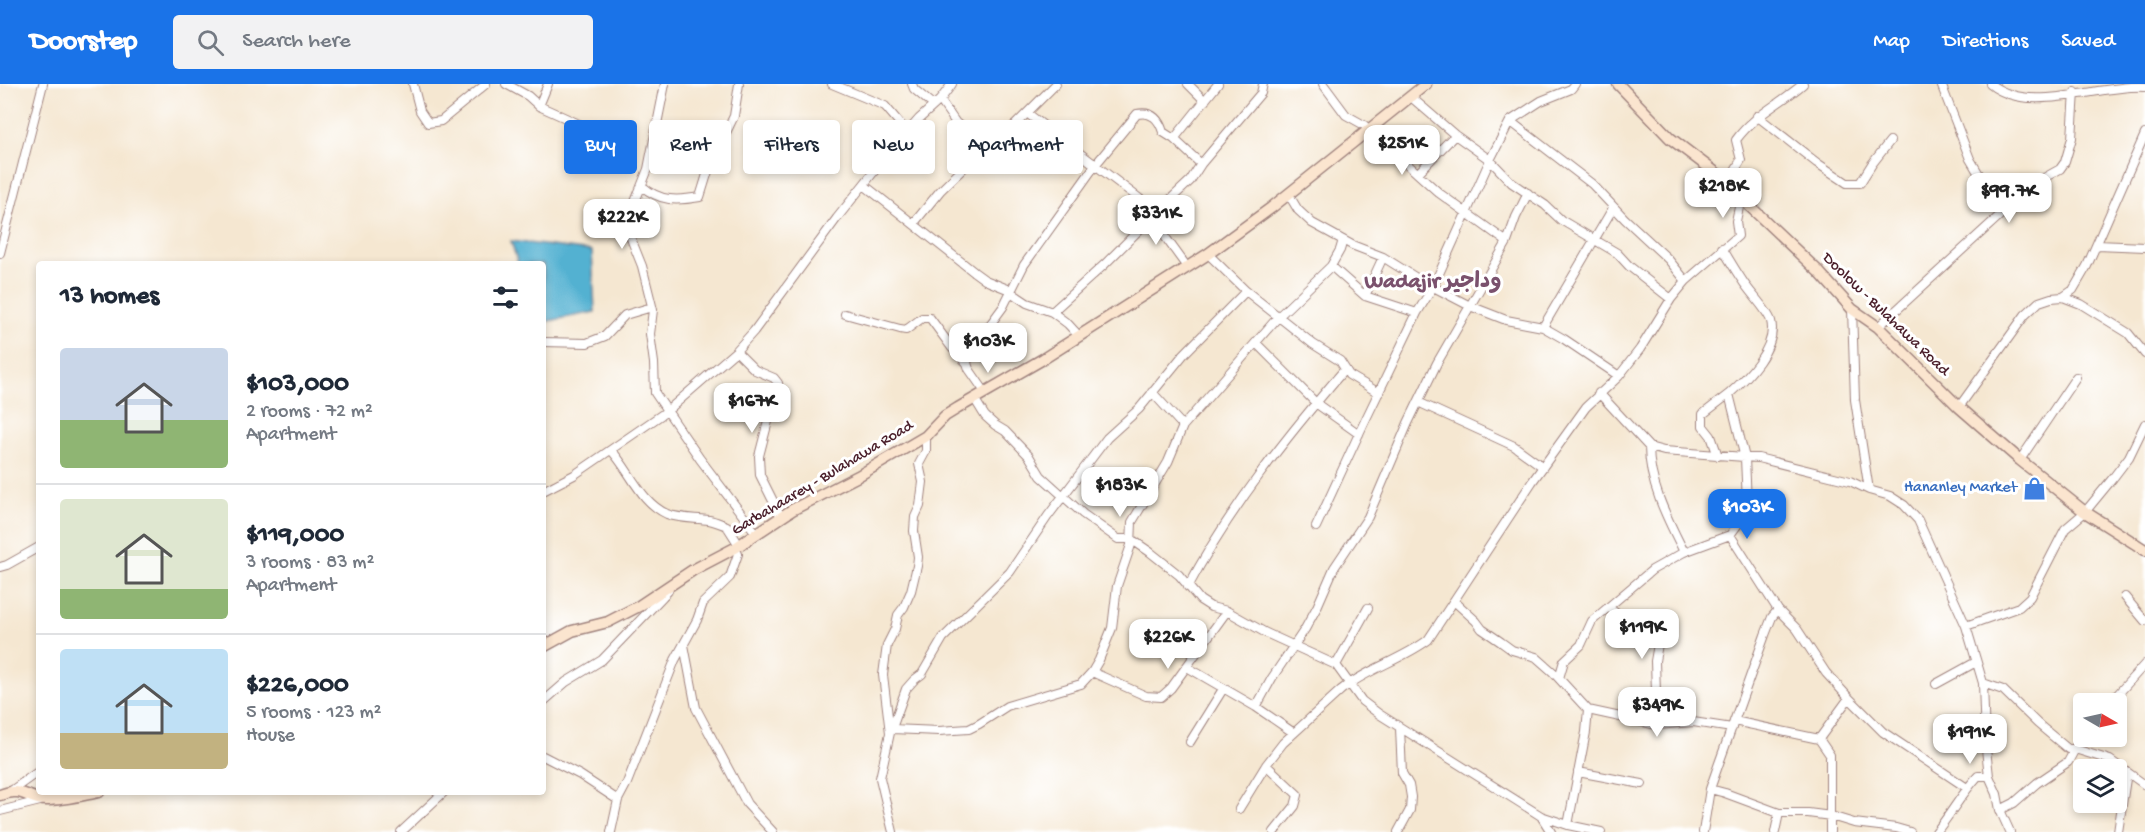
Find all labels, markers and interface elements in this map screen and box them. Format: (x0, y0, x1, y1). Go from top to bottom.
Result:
search box (173, 15, 593, 69)
text: Doorstep (30, 26, 137, 59)
icon: search (194, 26, 227, 59)
text: Search here (242, 29, 351, 55)
text: Map (1873, 30, 1910, 55)
text: Directions (1943, 30, 2028, 55)
text: Saved (2061, 30, 2115, 55)
chip: Buy (564, 120, 637, 174)
chip: Rent (649, 120, 731, 174)
chip: Filters (743, 120, 840, 174)
chip: New (852, 120, 935, 174)
chip: Apartment (947, 120, 1083, 174)
pin: $251K (1360, 125, 1444, 176)
text: $251K (1378, 133, 1426, 156)
pin: $218K (1681, 168, 1765, 219)
pin: $99.7K (1960, 173, 2058, 224)
text: $218K (1699, 176, 1747, 199)
text: $99.7K (1981, 181, 2037, 204)
pin: $331K (1114, 195, 1198, 246)
pin: $222K (580, 199, 664, 250)
text: $331K (1132, 203, 1180, 226)
text: $222K (597, 207, 647, 230)
street label: Doolow - Bulahawa Road (1817, 249, 1954, 382)
district label: Wadajir وداجير (1364, 270, 1501, 296)
icon: filters (489, 281, 522, 314)
text: 13 homes (60, 282, 159, 313)
pin: $103K (946, 323, 1030, 374)
text: $103K (963, 331, 1013, 354)
text: $103,000 (246, 370, 349, 401)
icon: home (108, 372, 180, 444)
pin: $167K (710, 383, 794, 434)
text: $167K (728, 391, 776, 414)
text: 2 rooms · 72 m² (246, 401, 373, 424)
street label: Garbahaarey - Bulahawa Road (729, 416, 919, 541)
text: Apartment (246, 424, 336, 447)
pin: $183K (1078, 467, 1162, 518)
text: $183K (1095, 475, 1145, 498)
shop icon: Hananley Market (2022, 475, 2048, 501)
place label: Hananley Market (1904, 479, 2018, 498)
pin: $103K (1705, 489, 1789, 540)
text: $103K (1722, 497, 1772, 520)
text: $119,000 (246, 521, 344, 552)
icon: home (108, 523, 180, 595)
text: 3 rooms · 83 m² (246, 552, 374, 575)
text: Apartment (246, 575, 336, 598)
pin: $119K (1600, 609, 1684, 660)
text: $119K (1619, 617, 1665, 640)
pin: $226K (1126, 619, 1210, 670)
text: $226K (1143, 627, 1193, 650)
text: $226,000 (246, 671, 349, 702)
icon: home (108, 673, 180, 745)
pin: $349K (1615, 687, 1699, 738)
north arrow (2073, 693, 2127, 747)
map controls (2073, 693, 2127, 813)
text: $349K (1632, 695, 1682, 718)
text: 5 rooms · 123 m² (246, 702, 382, 725)
pin: $191K (1928, 714, 2012, 765)
text: $191K (1947, 722, 1993, 745)
text: House (246, 725, 295, 748)
button: layers (2073, 759, 2127, 813)

